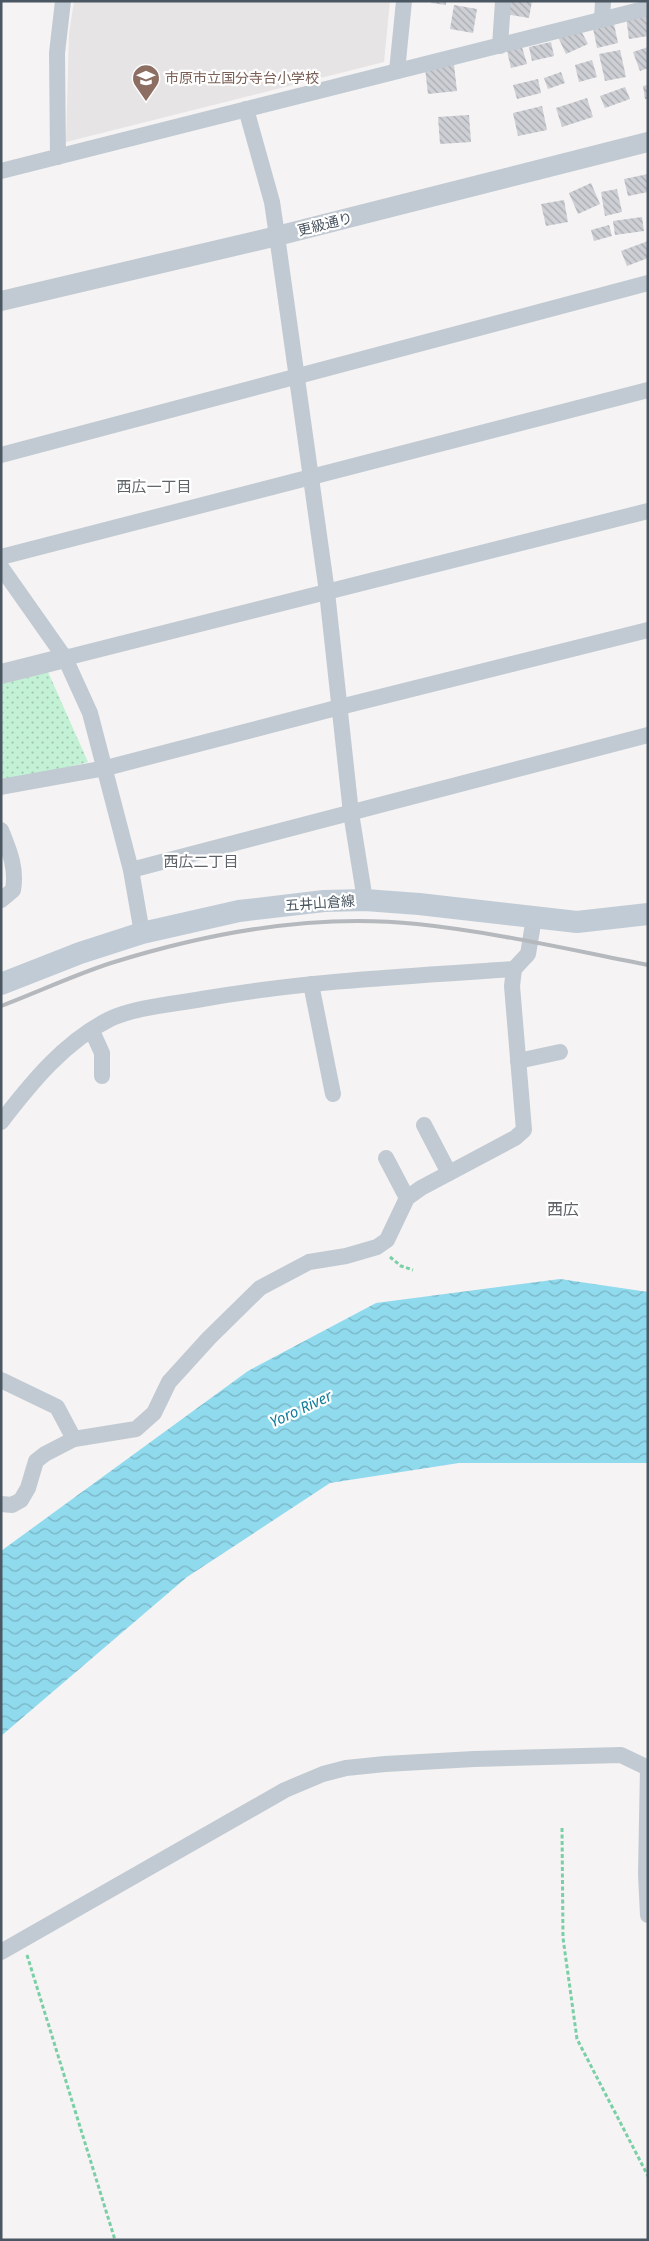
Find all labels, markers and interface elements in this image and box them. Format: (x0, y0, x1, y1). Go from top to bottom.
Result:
school or university icon: 市原市立国分寺台小学校 (131, 63, 161, 102)
place label: 市原市立国分寺台小学校 (165, 68, 319, 87)
street label: 更級通り (295, 208, 354, 240)
district label: 西広一丁目 (116, 476, 192, 496)
district label: 西広二丁目 (163, 851, 239, 871)
street label: 五井山倉線 (284, 891, 356, 914)
district label: 西広 (547, 1198, 579, 1220)
water label: Yoro River (266, 1385, 336, 1431)

